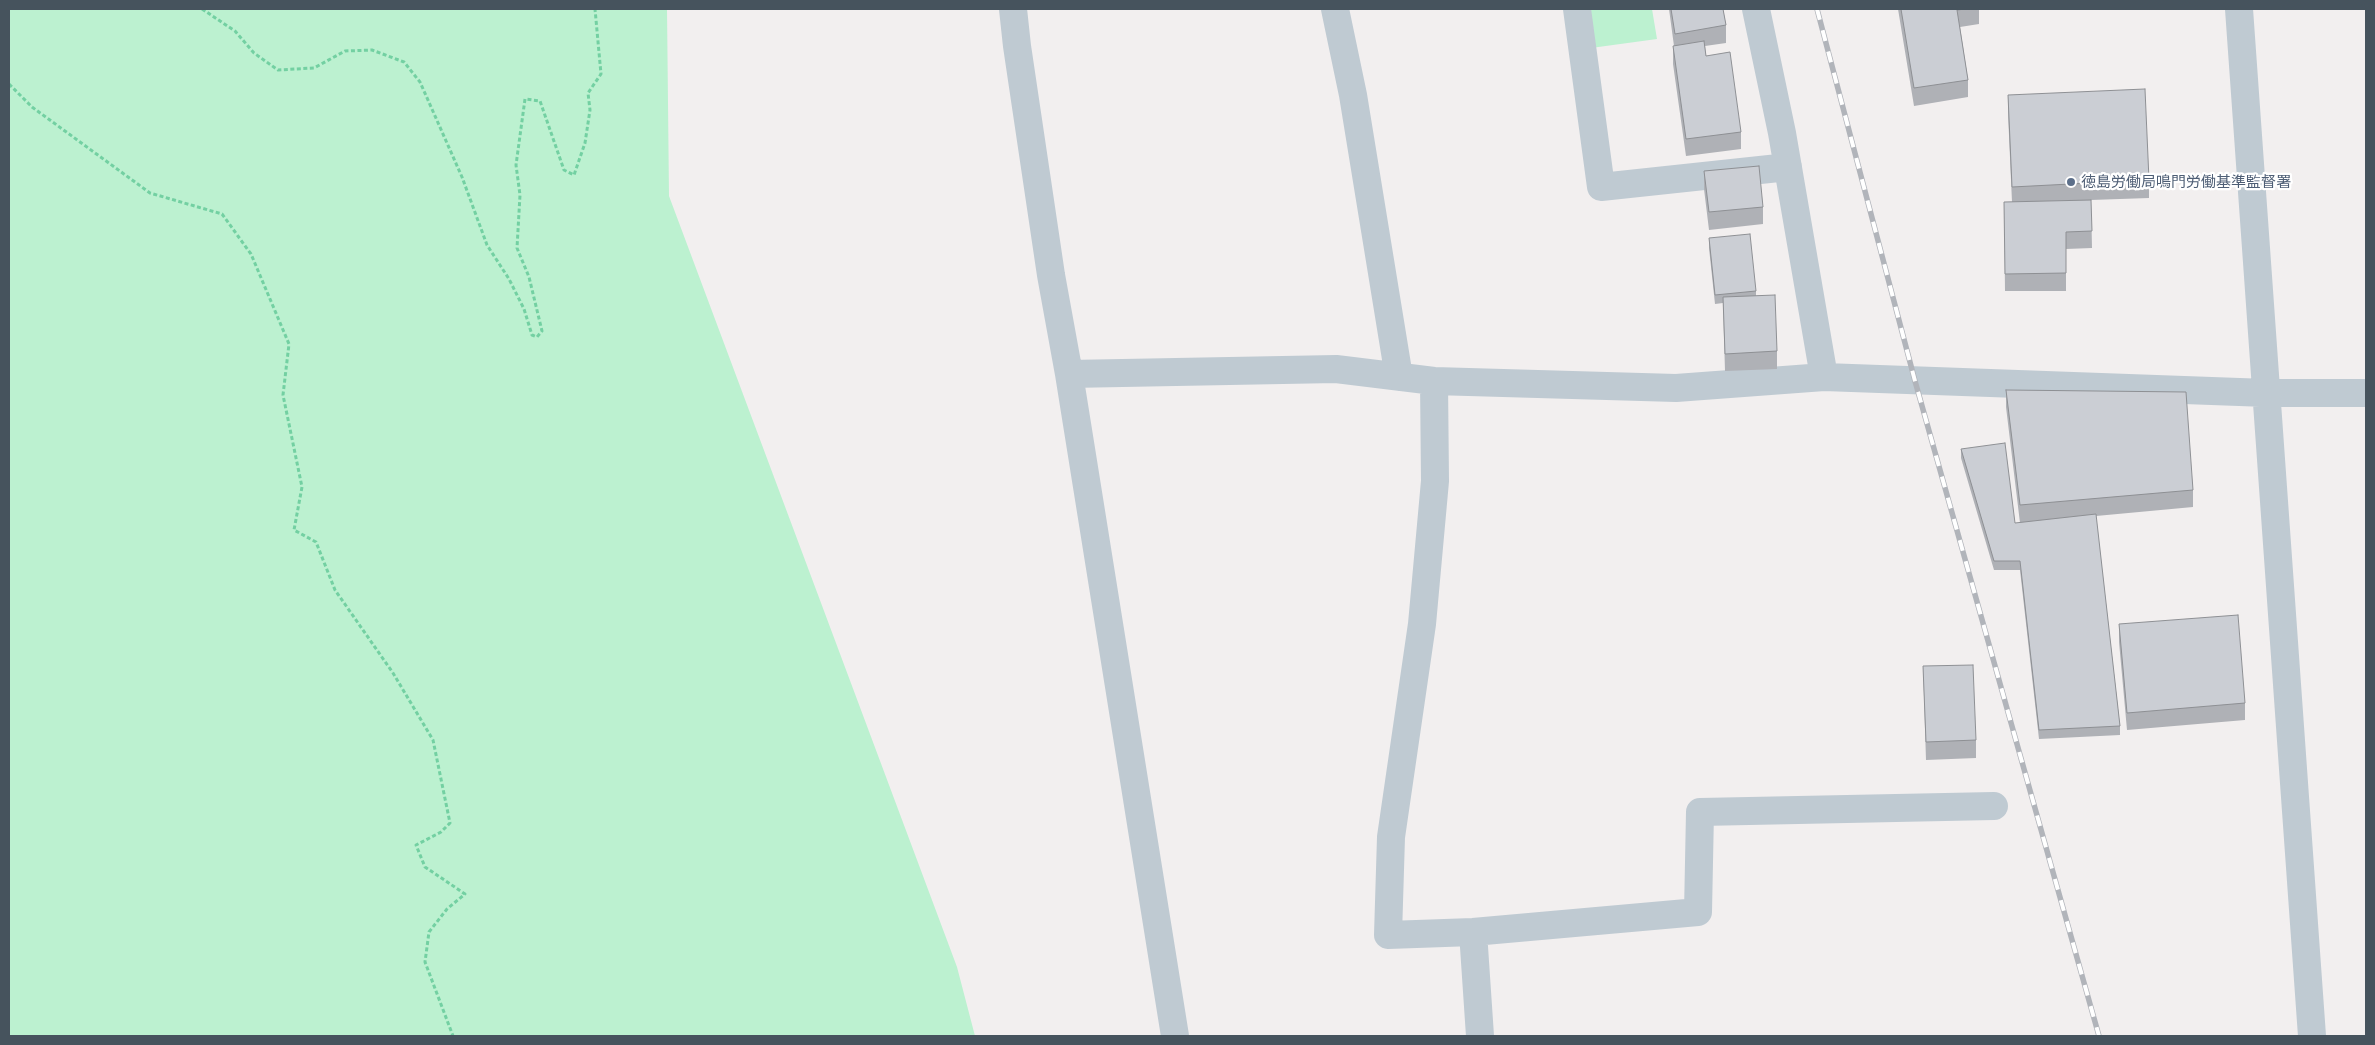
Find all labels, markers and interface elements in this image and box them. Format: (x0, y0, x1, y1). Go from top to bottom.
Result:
place label: 徳島労働局鳴門労働基準監督署 (2081, 173, 2291, 191)
marker: 徳島労働局鳴門労働基準監督署 (2065, 176, 2077, 188)

